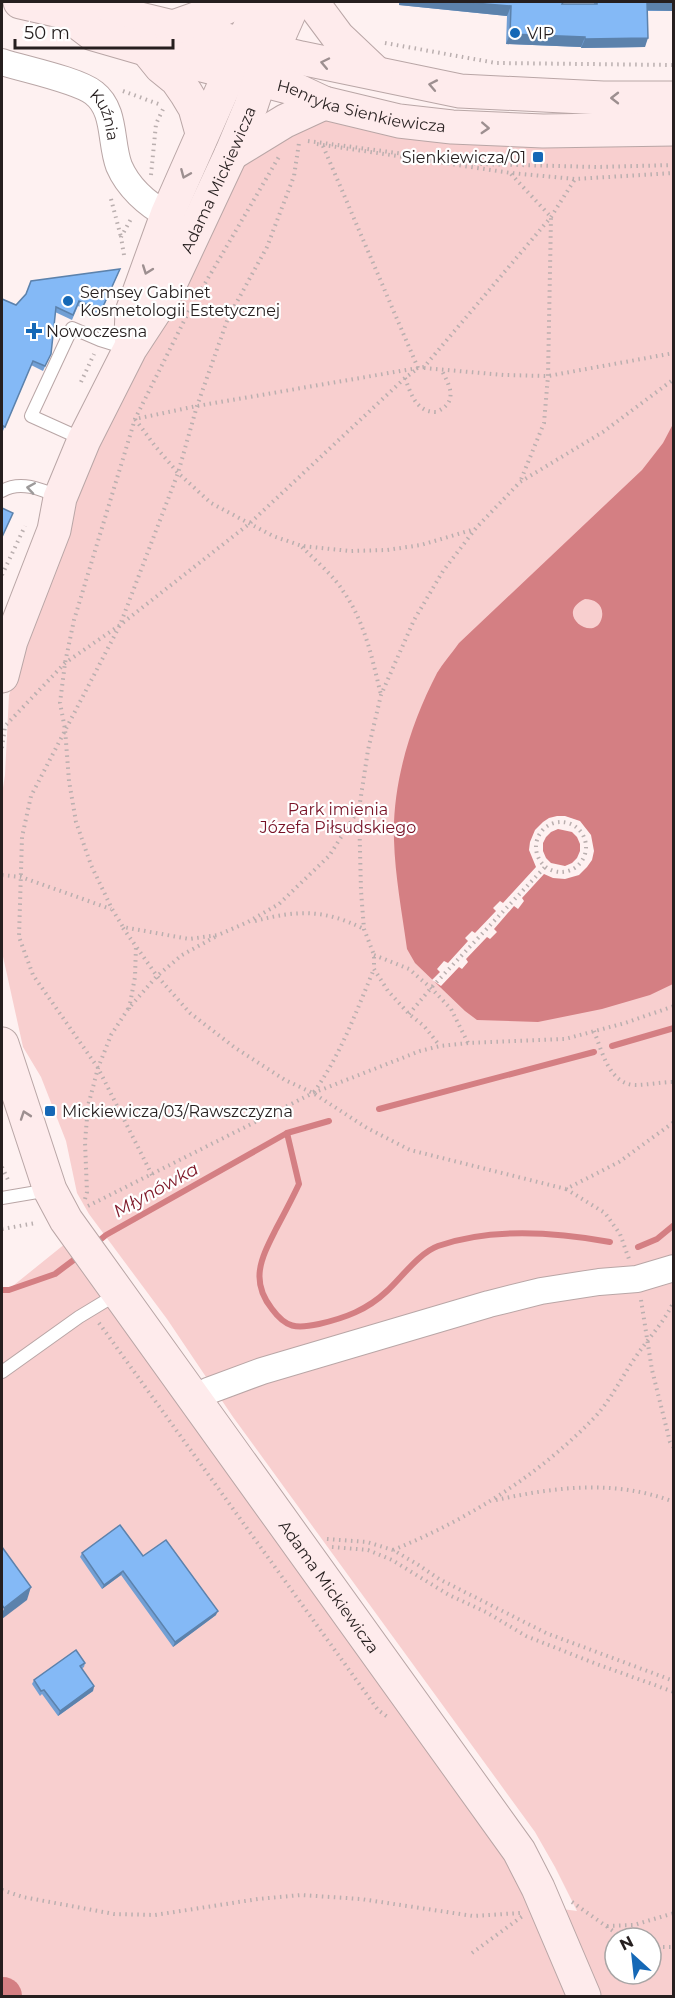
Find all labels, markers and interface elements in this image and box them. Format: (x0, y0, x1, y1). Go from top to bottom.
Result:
scale bar (15, 12, 172, 50)
text: 50 m (24, 22, 70, 44)
place label: VIP (527, 24, 554, 43)
marker: VIP (508, 26, 522, 40)
one-way arrow (320, 57, 330, 70)
street label: Henryka Sienkiewicza (275, 76, 447, 136)
one-way arrow (428, 79, 438, 92)
street label: Kuźnia (86, 85, 122, 142)
one-way arrow (611, 92, 620, 104)
street label: Adama Mickiewicza (177, 103, 260, 256)
one-way arrow (481, 122, 490, 135)
place label: Sienkiewicza/01 (402, 148, 526, 167)
marker: Sienkiewicza/01 (531, 150, 545, 164)
one-way arrow (180, 168, 192, 179)
one-way arrow (142, 264, 155, 274)
place label: Semsey Gabinet Kosmetologii Estetycznej (80, 283, 280, 320)
marker: Semsey Gabinet Kosmetologii Estetycznej (61, 294, 75, 308)
place label: Nowoczesna (46, 322, 147, 341)
marker: Nowoczesna (27, 324, 41, 338)
one-way arrow (26, 482, 35, 494)
park label: Park imienia Józefa Piłsudskiego (259, 800, 416, 837)
place label: Mickiewicza/03/Rawszczyzna (62, 1102, 293, 1121)
marker: Mickiewicza/03/Rawszczyzna (43, 1104, 57, 1118)
one-way arrow (20, 1110, 33, 1121)
water label: Młynówka (110, 1158, 202, 1222)
street label: Adama Mickiewicza (275, 1517, 383, 1657)
north arrow (603, 1926, 663, 1986)
text: N (616, 1932, 636, 1954)

